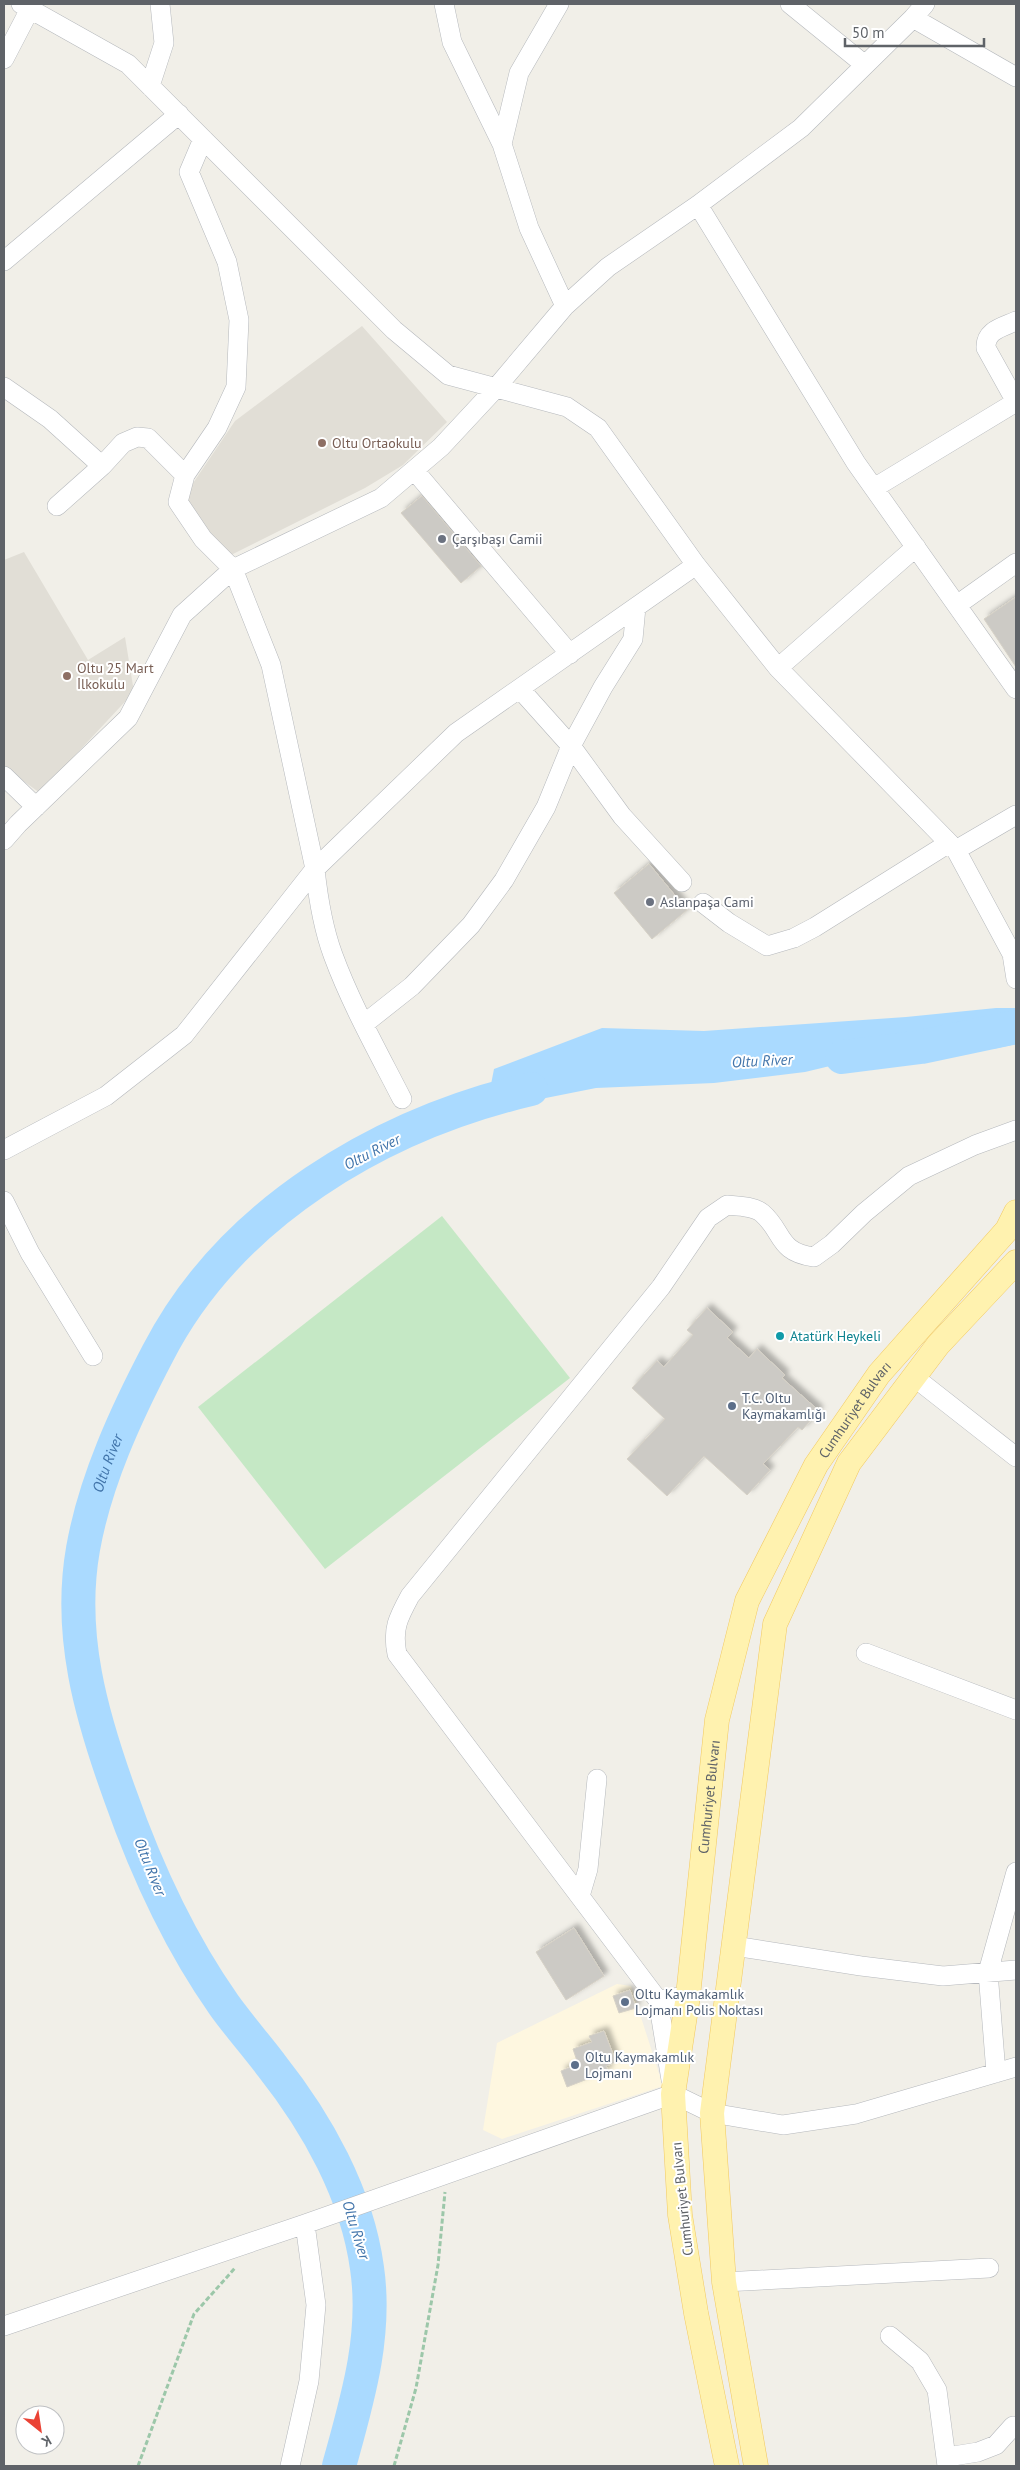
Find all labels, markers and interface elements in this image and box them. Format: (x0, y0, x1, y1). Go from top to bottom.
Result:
scale bar (845, 15, 984, 47)
text: 50 m (852, 23, 885, 42)
place label: Oltu Ortaokulu (332, 434, 422, 452)
marker: Oltu Ortaokulu (316, 437, 328, 449)
place label: Çarşıbaşı Camii (452, 530, 543, 548)
marker: Çarşıbaşı Camii (436, 533, 448, 545)
place label: Oltu 25 Mart İlkokulu (77, 659, 154, 693)
marker: Oltu 25 Mart İlkokulu (61, 670, 73, 682)
place label: Aslanpaşa Cami (660, 893, 754, 911)
marker: Aslanpaşa Cami (644, 896, 656, 908)
water label: Oltu River (731, 1049, 794, 1072)
water label: Oltu River (340, 1129, 404, 1174)
place label: Atatürk Heykeli (790, 1327, 881, 1345)
marker: Atatürk Heykeli (774, 1330, 786, 1342)
street label: Cumhuriyet Bulvarı (814, 1358, 895, 1462)
place label: T.C. Oltu Kaymakamlığı (742, 1389, 826, 1423)
marker: T.C. Oltu Kaymakamlığı (726, 1400, 738, 1412)
water label: Oltu River (88, 1430, 127, 1495)
street label: Cumhuriyet Bulvarı (694, 1739, 724, 1855)
water label: Oltu River (130, 1835, 171, 1899)
place label: Oltu Kaymakamlık Lojmanı Polis Noktası (635, 1985, 763, 2019)
marker: Oltu Kaymakamlık Lojmanı Polis Noktası (619, 1996, 631, 2008)
place label: Oltu Kaymakamlık Lojmanı (585, 2048, 694, 2082)
marker: Oltu Kaymakamlık Lojmanı (569, 2059, 581, 2071)
street label: Cumhuriyet Bulvarı (667, 2141, 697, 2257)
water label: Oltu River (339, 2198, 375, 2263)
north arrow (15, 2405, 65, 2455)
text: K (38, 2431, 55, 2451)

